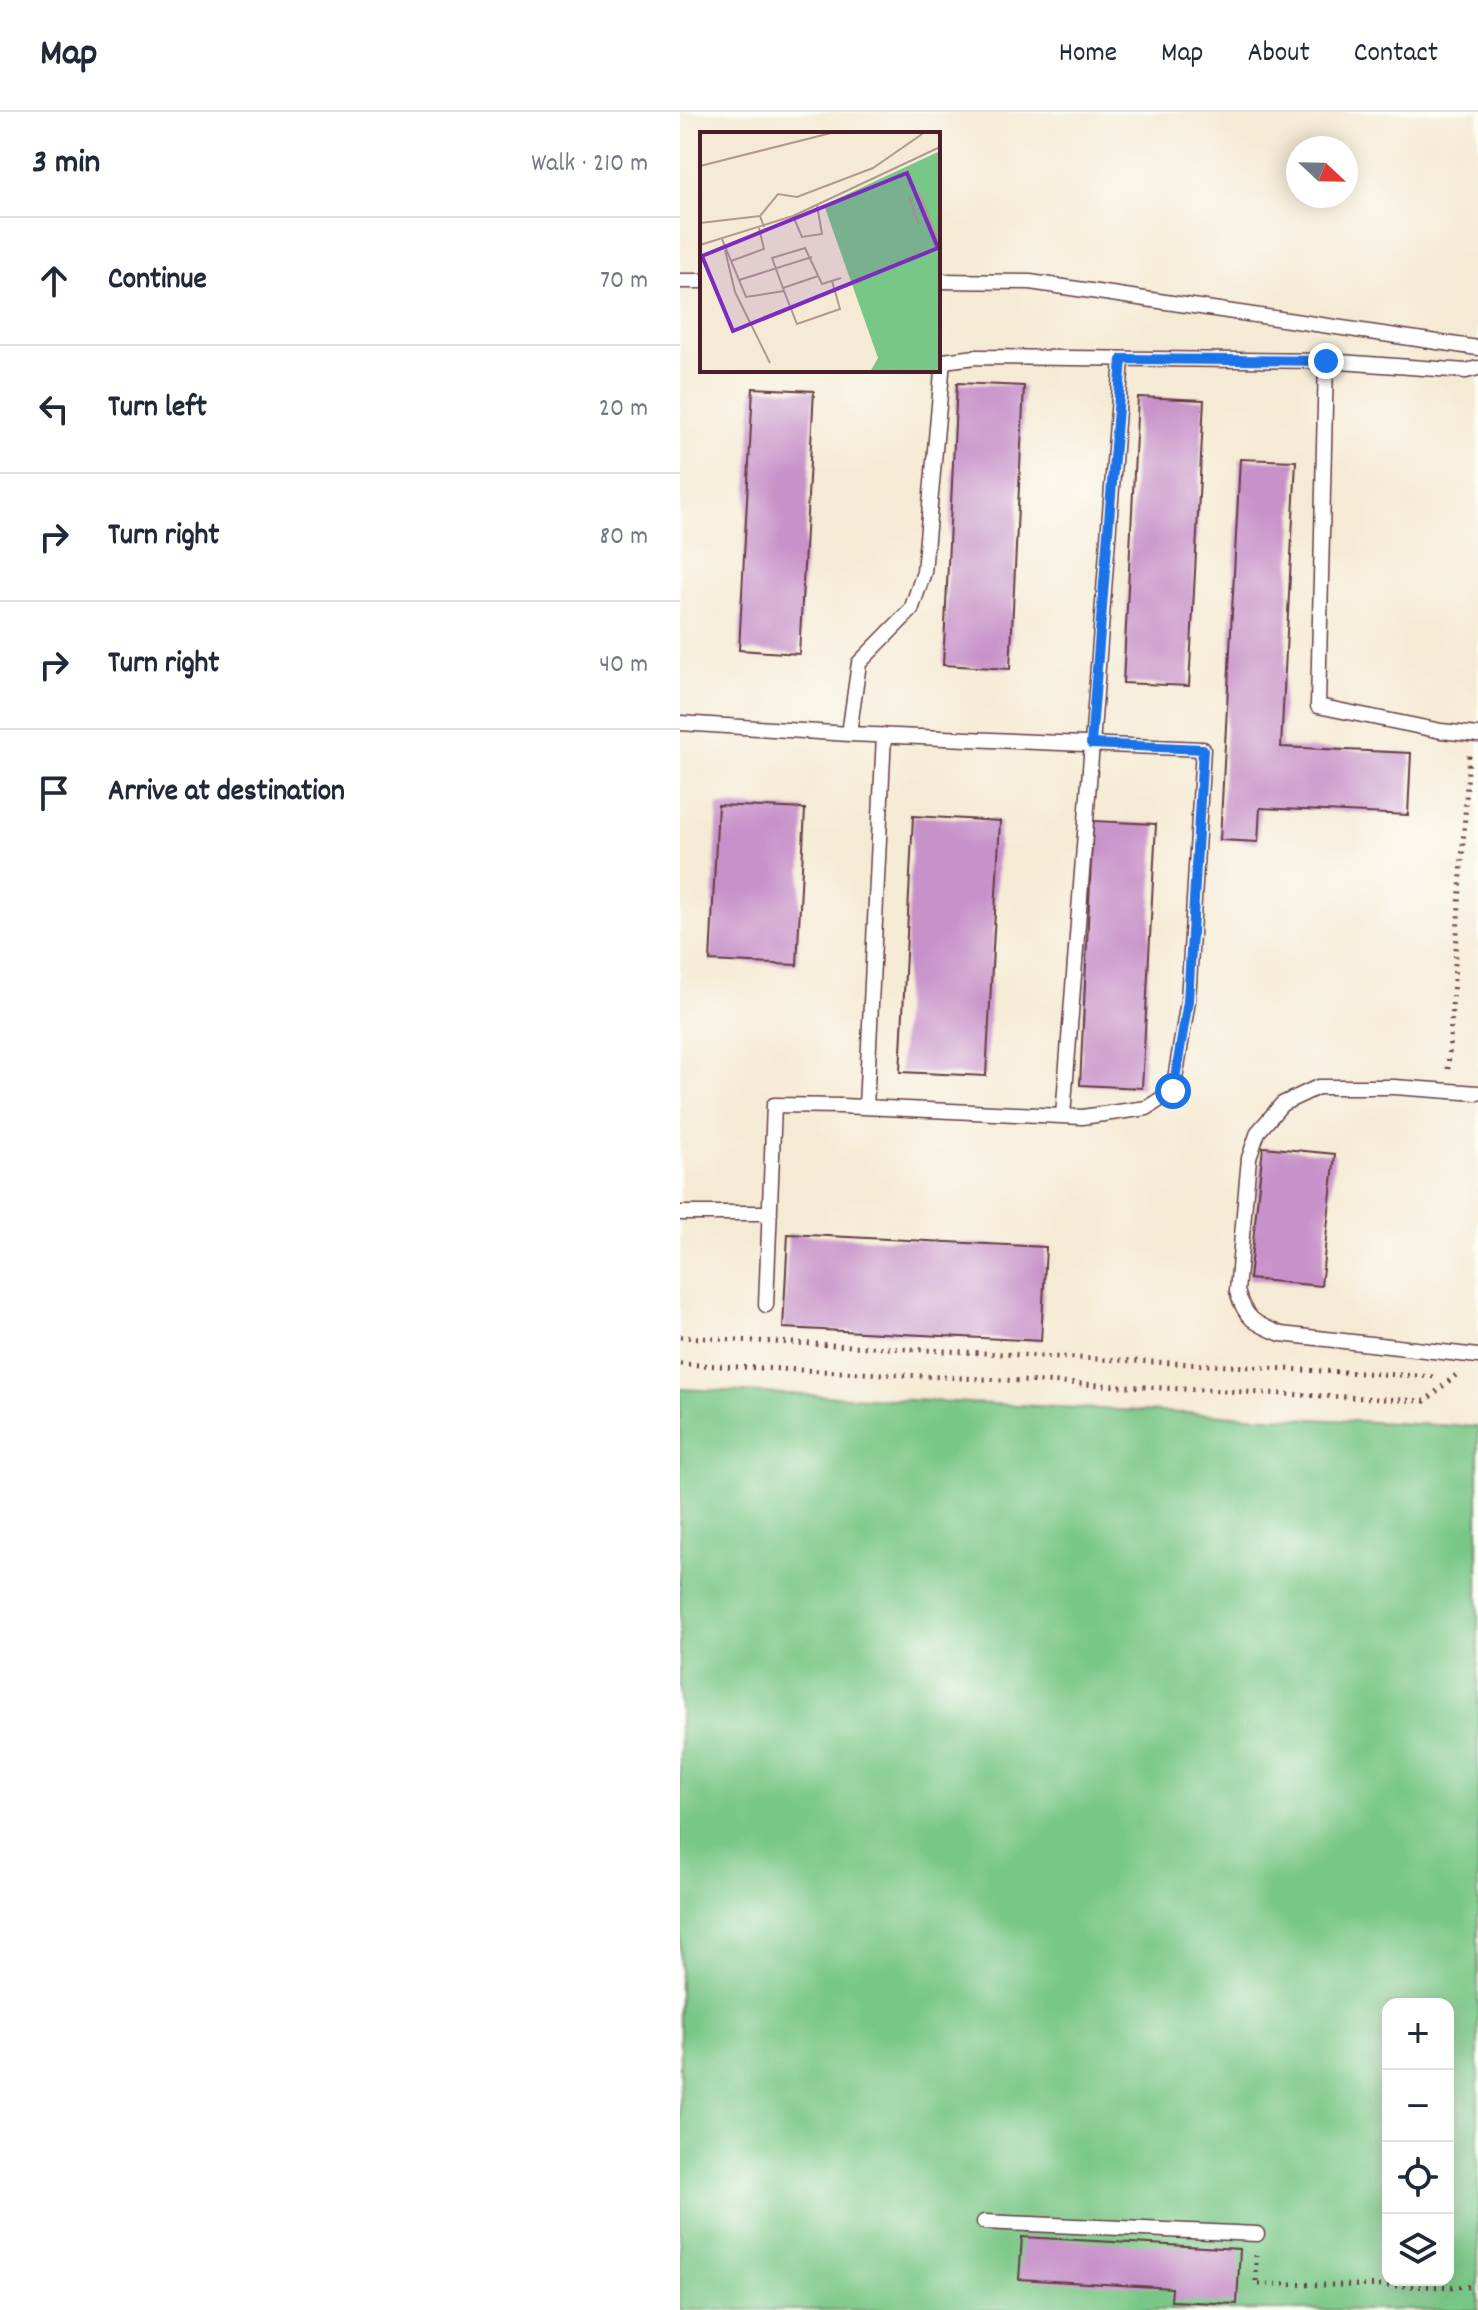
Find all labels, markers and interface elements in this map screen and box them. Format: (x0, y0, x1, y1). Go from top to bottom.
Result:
text: Map (40, 28, 98, 83)
text: Home (1059, 35, 1117, 75)
text: Map (1161, 35, 1203, 75)
text: About (1247, 35, 1310, 75)
text: Contact (1354, 35, 1438, 75)
inset map (700, 132, 940, 372)
north arrow (1286, 136, 1358, 208)
text: 3 min (32, 140, 100, 189)
text: Walk · 210 m (531, 146, 648, 183)
icon: ahead (32, 259, 76, 303)
text: Continue (108, 260, 207, 303)
text: 70 m (600, 263, 648, 300)
route end (1308, 343, 1344, 379)
icon: left (32, 387, 76, 431)
text: Turn left (108, 388, 207, 431)
text: 20 m (599, 391, 648, 428)
icon: right (32, 515, 76, 559)
text: Turn right (108, 516, 219, 559)
text: 80 m (600, 519, 648, 556)
icon: right (32, 643, 76, 687)
text: Turn right (108, 644, 219, 687)
text: 40 m (599, 647, 648, 684)
icon: arrive (32, 771, 76, 815)
text: Arrive at destination (108, 772, 345, 815)
route start (1155, 1073, 1191, 1109)
map controls (1382, 1998, 1454, 2286)
button: + (1382, 1998, 1454, 2070)
button: − (1382, 2070, 1454, 2142)
button: locate (1382, 2142, 1454, 2214)
button: layers (1382, 2214, 1454, 2286)

